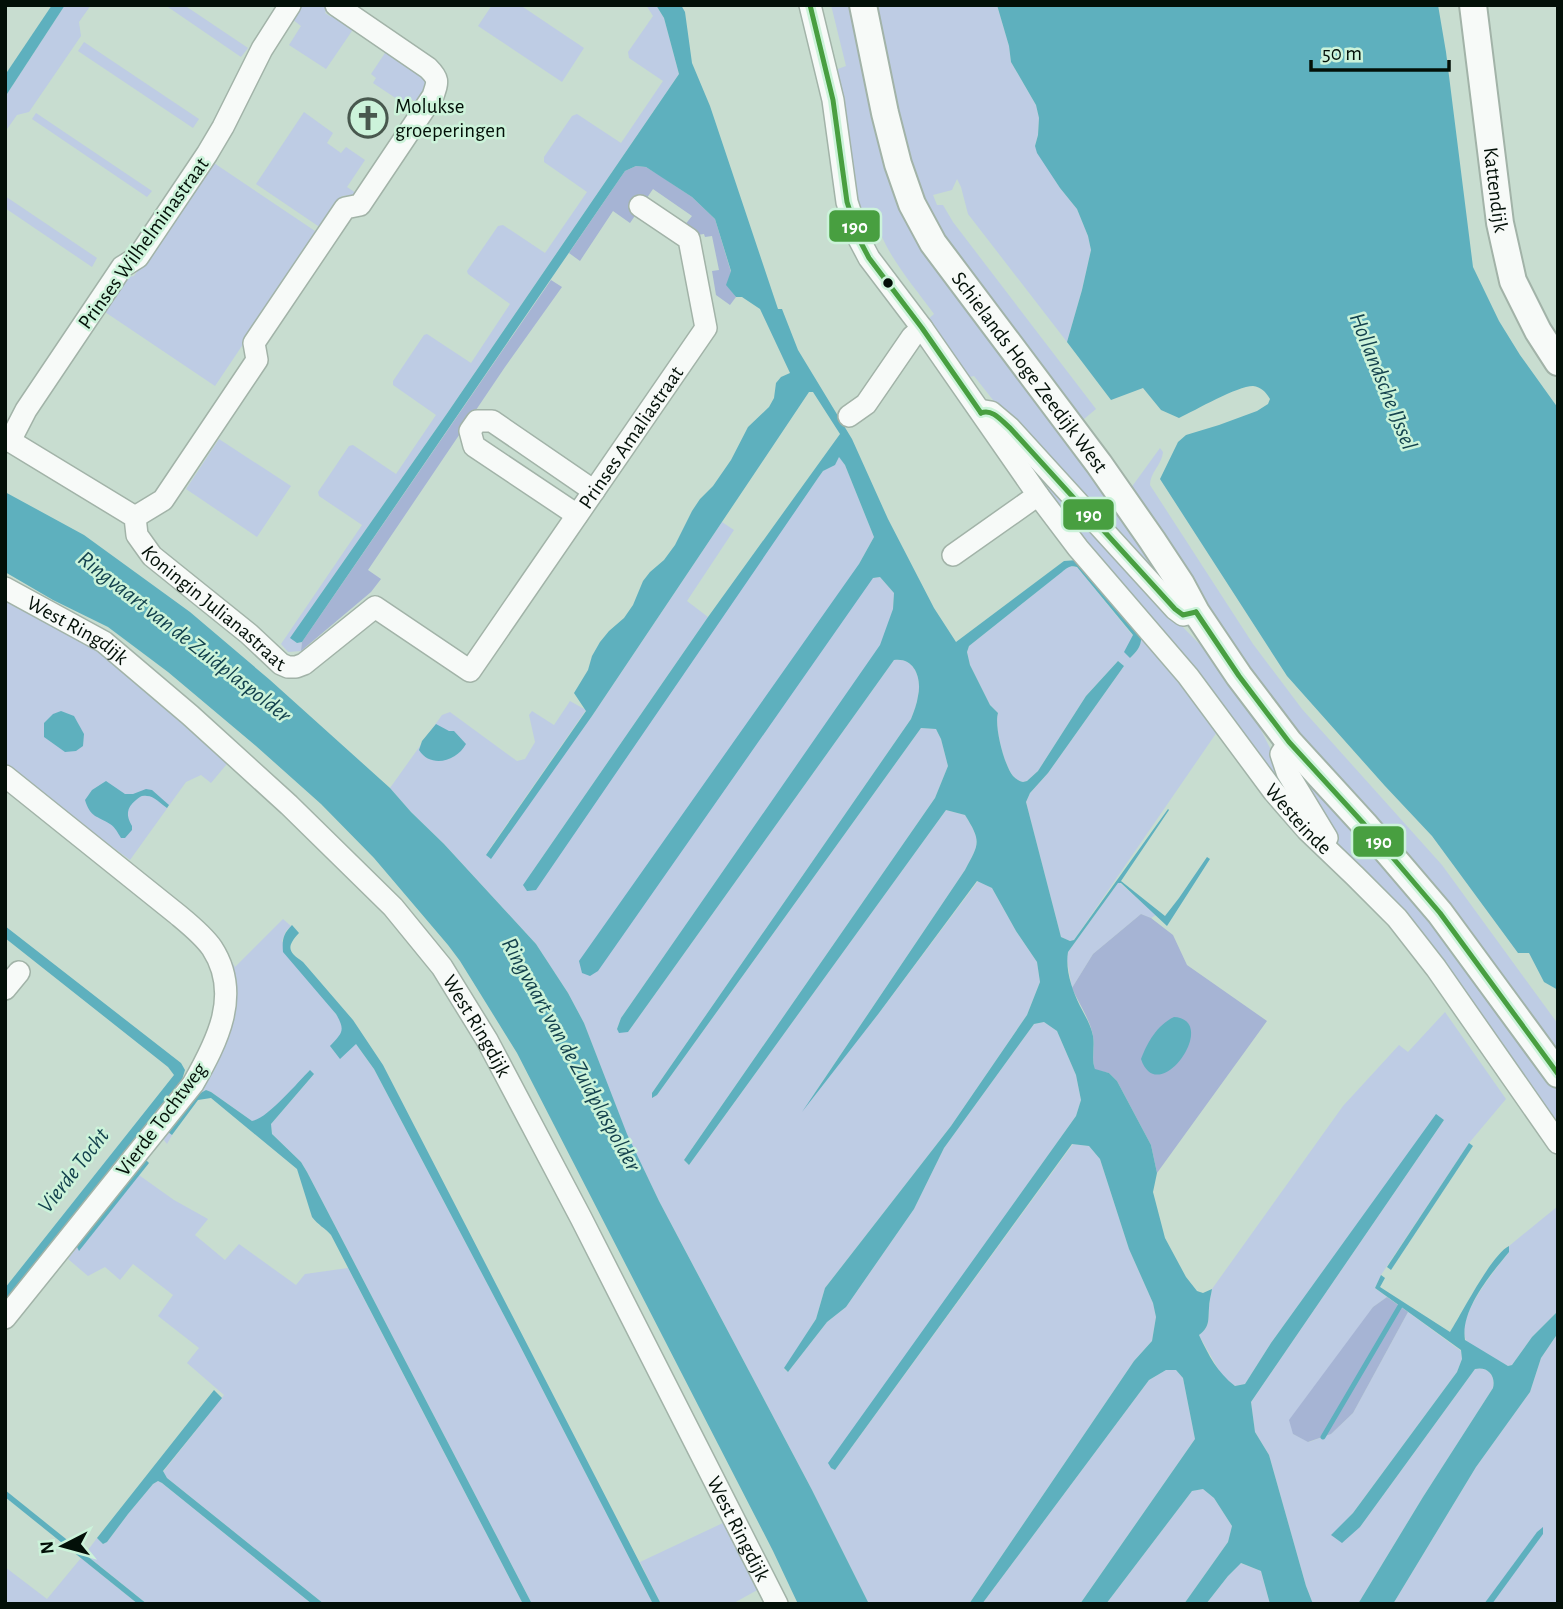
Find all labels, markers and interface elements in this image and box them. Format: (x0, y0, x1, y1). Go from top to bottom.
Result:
scale bar (1311, 28, 1449, 72)
text: 50 m (1322, 43, 1362, 64)
place label: Molukse groeperingen (395, 96, 506, 141)
church icon: Molukse groeperingen (347, 97, 389, 139)
street label: Kattendijk (1480, 146, 1512, 235)
street label: Prinses Wilhelminastraat (74, 153, 213, 333)
line badge: 190 (828, 209, 881, 243)
text: 190 (842, 218, 868, 237)
street label: Schielands Hoge Zeedijk West (948, 268, 1112, 477)
unlabelled marker (881, 276, 895, 290)
water label: Hollandsche IJssel (1345, 310, 1421, 454)
street label: Prinses Amaliastraat (575, 362, 688, 513)
line badge: 190 (1062, 498, 1115, 531)
text: 190 (1076, 506, 1102, 525)
street label: Koningin Julianastraat (137, 542, 288, 676)
water label: Ringvaart van de Zuidplaspolder (73, 547, 295, 728)
street label: West Ringdijk (23, 592, 132, 669)
street label: Westeinde (1261, 780, 1335, 859)
line badge: 190 (1352, 825, 1405, 858)
text: 190 (1366, 833, 1392, 852)
water label: Ringvaart van de Zuidplaspolder (497, 934, 645, 1176)
street label: West Ringdijk (439, 971, 515, 1081)
street label: Vierde Tochtweg (112, 1058, 211, 1180)
water label: Vierde Tocht (34, 1124, 114, 1218)
street label: West Ringdijk (703, 1473, 774, 1585)
north arrow (28, 1511, 98, 1581)
text: N (37, 1540, 58, 1555)

